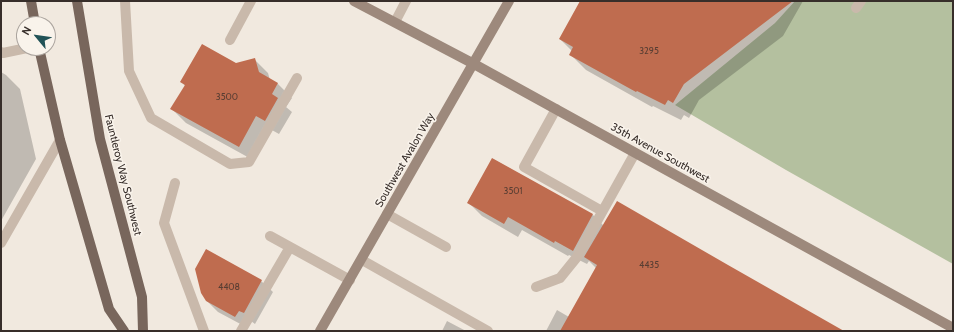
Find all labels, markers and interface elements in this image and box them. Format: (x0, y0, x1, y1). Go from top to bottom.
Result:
north arrow (16, 16, 56, 56)
text: N (18, 24, 34, 37)
house number: 3295 (639, 46, 659, 56)
house number: 3500 (216, 92, 238, 102)
street label: Southwest Avalon Way (373, 110, 437, 210)
street label: Fauntleroy Way Southwest (102, 113, 144, 237)
street label: 35th Avenue Southwest (608, 120, 712, 186)
house number: 3501 (504, 186, 522, 196)
house number: 4435 (639, 260, 659, 270)
house number: 4408 (218, 282, 240, 292)

